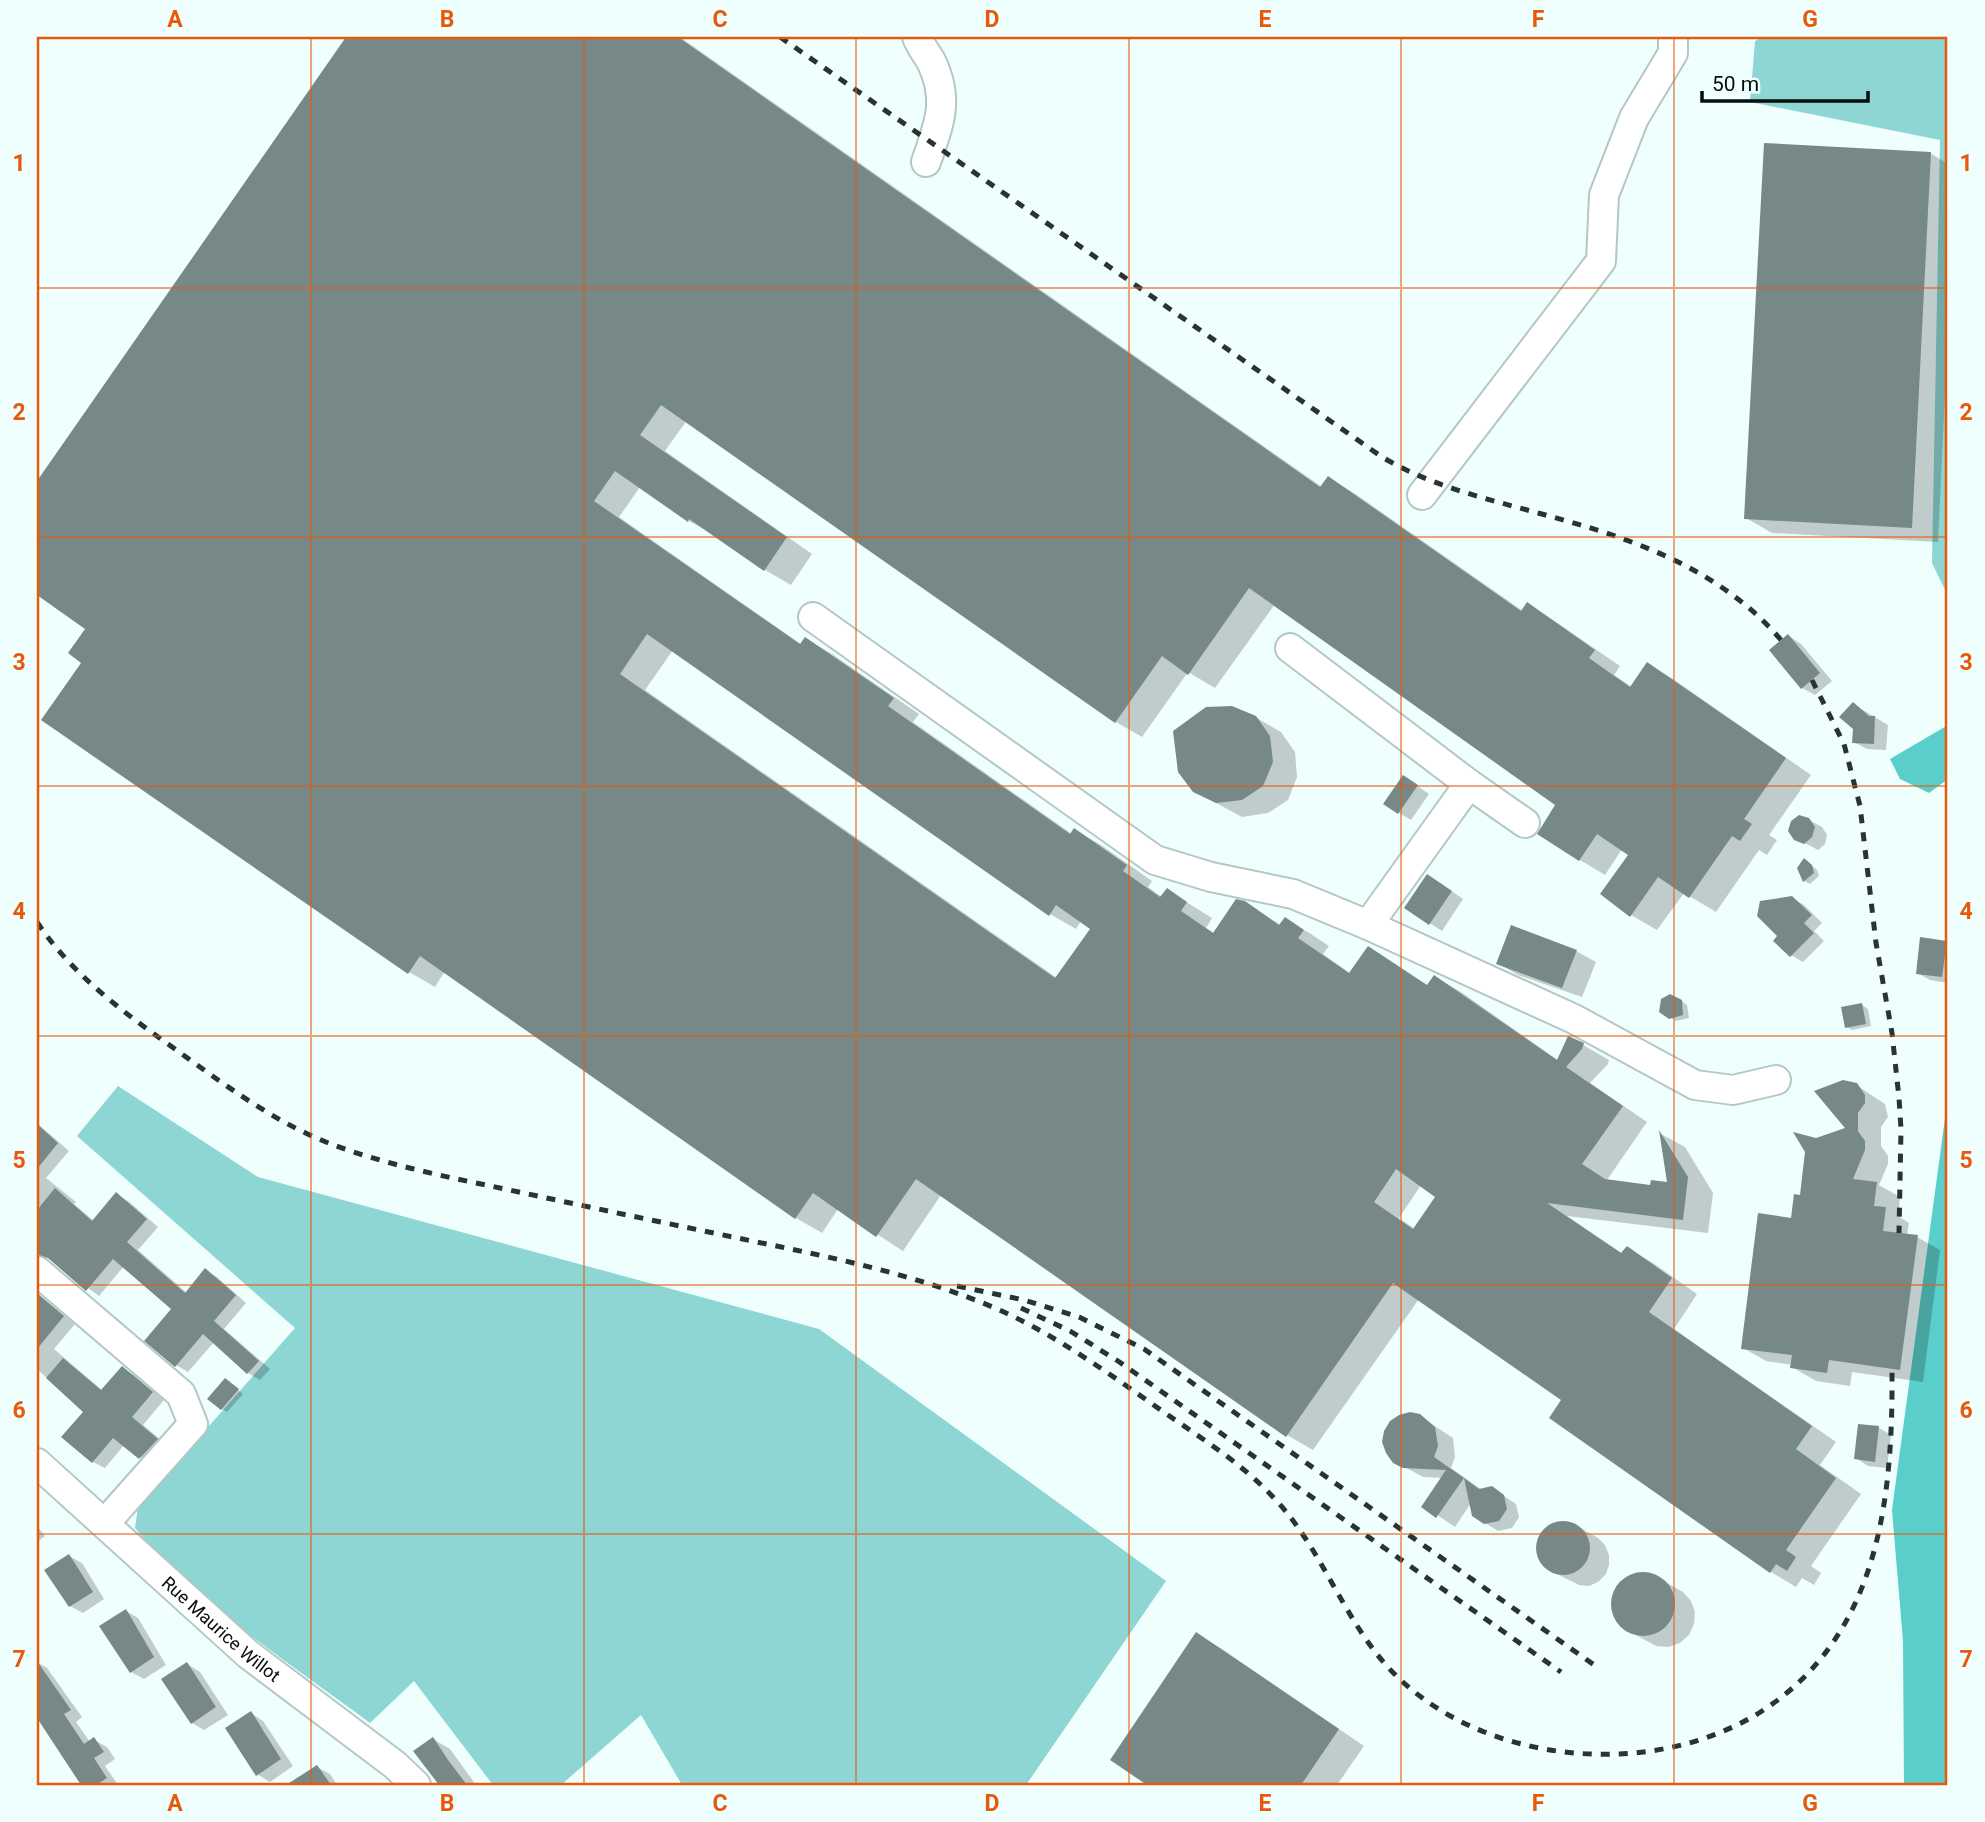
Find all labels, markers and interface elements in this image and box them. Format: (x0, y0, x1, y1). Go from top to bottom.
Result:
text: A (167, 6, 183, 33)
text: B (440, 6, 454, 33)
text: C (712, 6, 728, 33)
text: D (985, 6, 999, 33)
text: E (1259, 6, 1272, 33)
text: F (1532, 6, 1545, 33)
text: G (1802, 6, 1818, 33)
scale bar (1702, 60, 1868, 104)
text: 50 m (1712, 72, 1759, 96)
text: 1 (12, 150, 26, 177)
text: 1 (1959, 150, 1973, 177)
text: 2 (12, 399, 26, 426)
text: 2 (1959, 399, 1973, 426)
text: 3 (12, 649, 26, 676)
text: 3 (1959, 649, 1973, 676)
text: 4 (12, 898, 26, 925)
text: 4 (1959, 898, 1973, 925)
text: 5 (12, 1147, 26, 1174)
text: 5 (1959, 1147, 1973, 1174)
text: 6 (12, 1397, 26, 1424)
text: 6 (1959, 1397, 1973, 1424)
street label: Rue Maurice Willot (158, 1571, 285, 1686)
text: 7 (12, 1646, 26, 1673)
text: 7 (1959, 1646, 1973, 1673)
text: A (167, 1790, 183, 1817)
text: B (440, 1790, 454, 1817)
text: C (712, 1790, 728, 1817)
text: D (985, 1790, 999, 1817)
text: E (1259, 1790, 1272, 1817)
text: F (1532, 1790, 1545, 1817)
text: G (1802, 1790, 1818, 1817)

